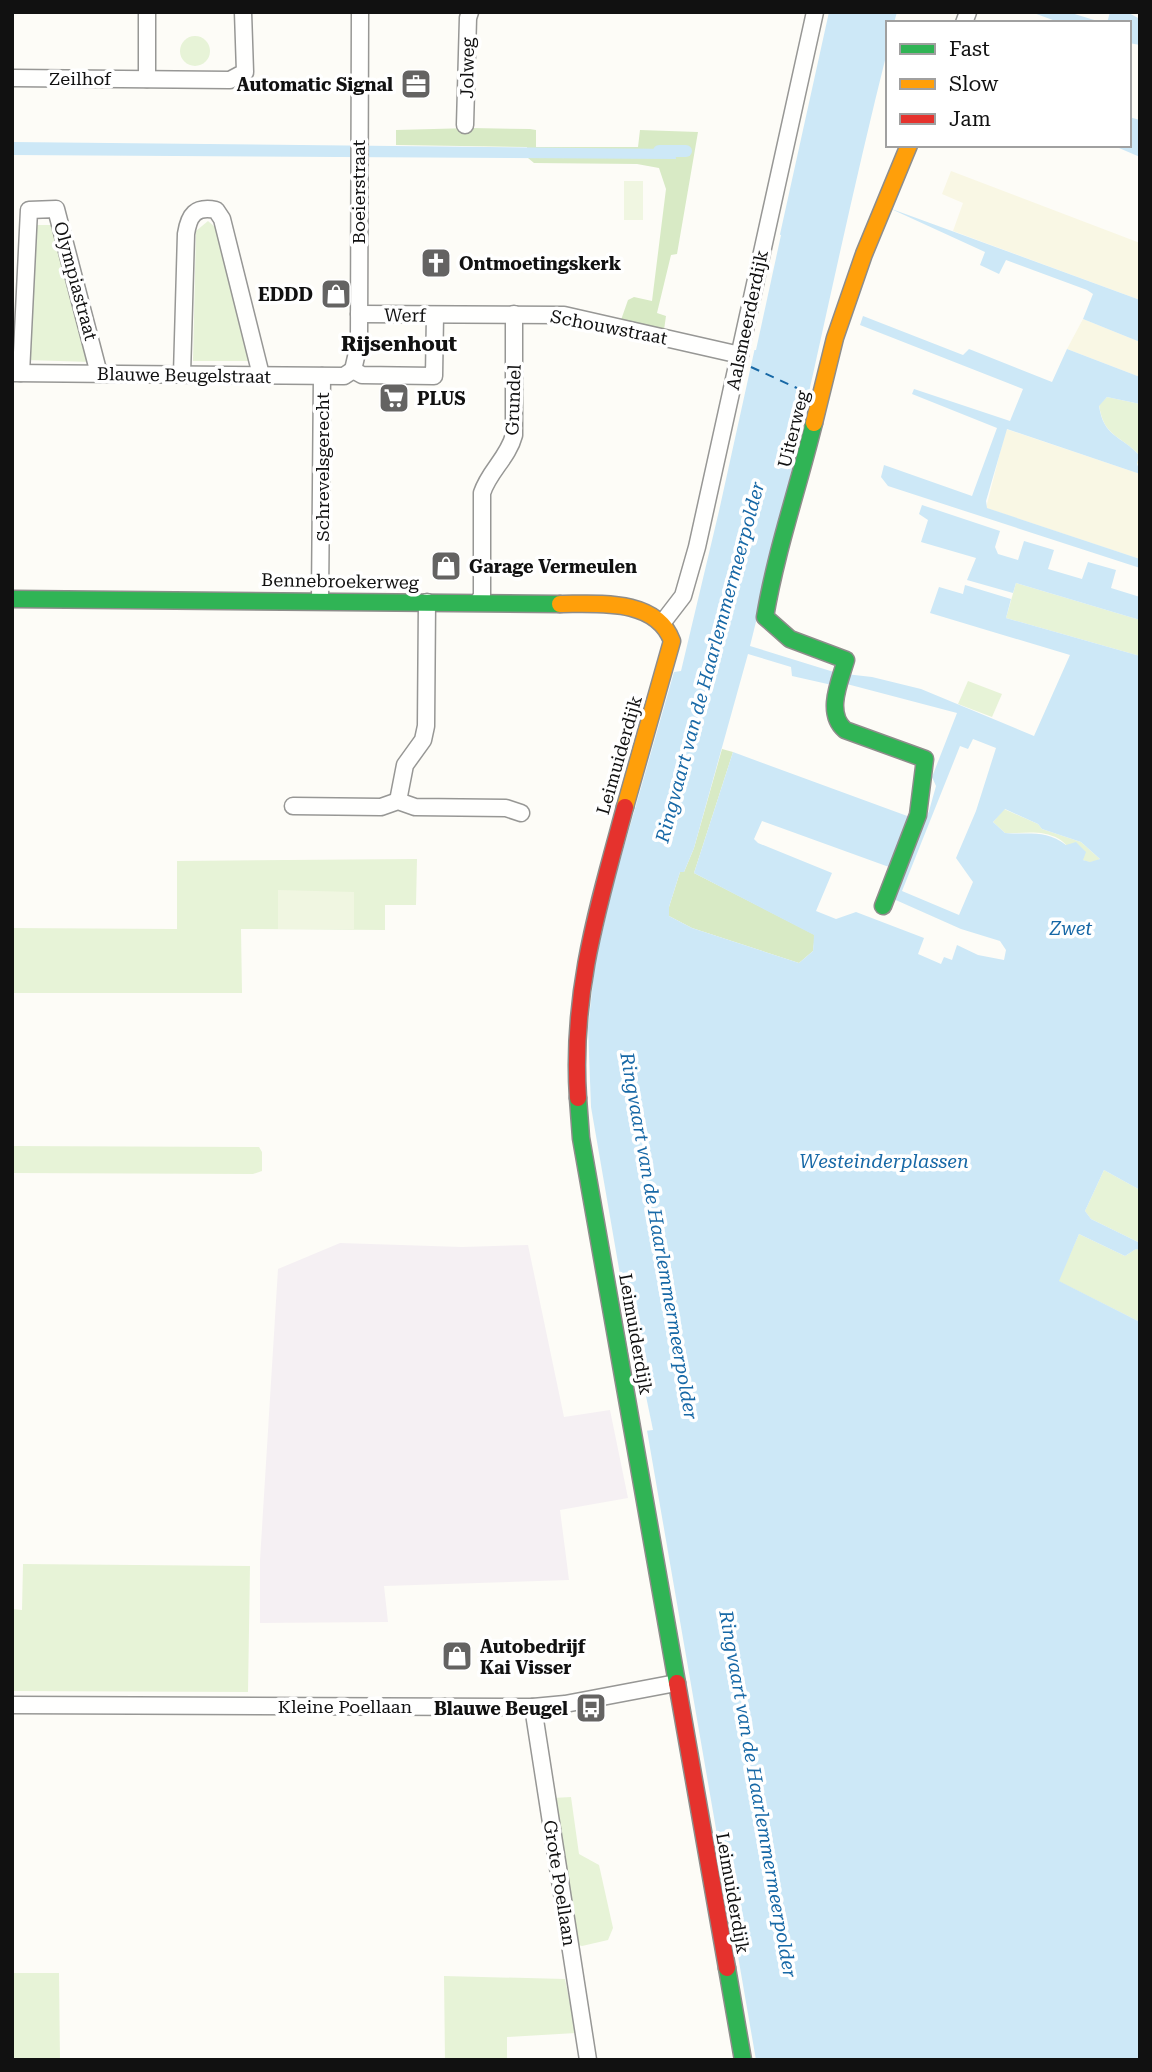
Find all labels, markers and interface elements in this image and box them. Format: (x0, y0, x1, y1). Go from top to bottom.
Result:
legend (886, 21, 1131, 147)
street label: Jolweg (456, 37, 478, 99)
text: Fast (949, 37, 990, 61)
office icon: Automatic Signal (399, 67, 433, 101)
street label: Zeilhof (49, 68, 112, 89)
text: Slow (949, 72, 999, 96)
place label: Automatic Signal (237, 74, 393, 95)
text: Jam (949, 107, 991, 131)
street label: Boeierstraat (348, 139, 369, 244)
street label: Olympiastraat (50, 219, 102, 343)
church icon: Ontmoetingskerk (419, 246, 453, 280)
street label: Aalsmeerderdijk (722, 248, 772, 392)
place label: Ontmoetingskerk (459, 253, 622, 274)
shop icon: EDDD (319, 277, 353, 311)
place label: EDDD (258, 284, 313, 305)
street label: Werf (384, 304, 427, 326)
street label: Schouwstraat (549, 305, 669, 349)
district label: Rijsenhout (341, 332, 458, 356)
street label: Blauwe Beugelstraat (97, 363, 271, 387)
street label: Grundel (501, 364, 525, 436)
supermarket icon: PLUS (377, 381, 411, 415)
street label: Uiterweg (773, 387, 813, 470)
place label: PLUS (417, 388, 465, 409)
street label: Schrevelsgerecht (312, 392, 333, 542)
water label: Ringvaart van de Haarlemmermeerpolder (650, 479, 769, 846)
shop icon: Garage Vermeulen (429, 549, 463, 583)
place label: Garage Vermeulen (469, 556, 637, 577)
street label: Bennebroekerweg (261, 569, 420, 593)
street label: Leimuiderdijk (592, 693, 646, 817)
water label: Zwet (1049, 917, 1092, 940)
water label: Ringvaart van de Haarlemmermeerpolder (615, 1050, 703, 1421)
water label: Westeinderplassen (799, 1150, 969, 1173)
street label: Leimuiderdijk (615, 1272, 657, 1396)
water label: Ringvaart van de Haarlemmermeerpolder (714, 1608, 802, 1979)
place label: Autobedrijf Kai Visser (480, 1636, 587, 1678)
shop icon: Autobedrijf Kai Visser (440, 1639, 474, 1673)
bus stop icon: Blauwe Beugel (574, 1691, 608, 1725)
street label: Kleine Poellaan (278, 1696, 413, 1717)
place label: Blauwe Beugel (434, 1698, 568, 1719)
street label: Grote Poellaan (540, 1818, 580, 1948)
street label: Leimuiderdijk (712, 1831, 754, 1955)

